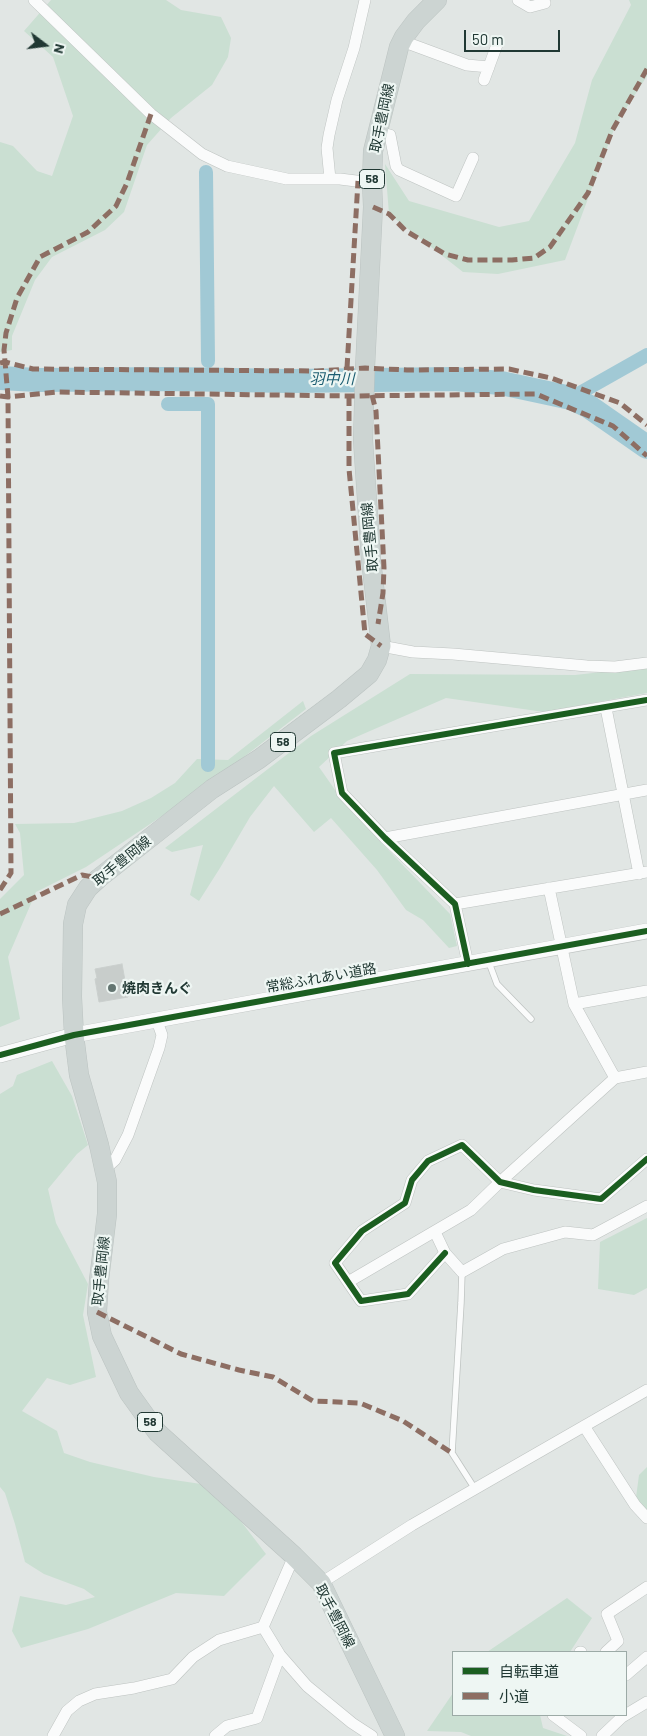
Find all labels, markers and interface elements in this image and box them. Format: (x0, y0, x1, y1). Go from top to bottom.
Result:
north arrow (20, 20, 70, 70)
scale bar (467, 20, 563, 52)
text: 50 m (472, 30, 504, 48)
text: N (51, 42, 69, 56)
street label: 取手豊岡線 (367, 82, 397, 154)
road number: 58 (360, 170, 384, 188)
water label: 羽中川 (310, 370, 354, 388)
street label: 取手豊岡線 (359, 501, 381, 573)
road number: 58 (270, 732, 296, 752)
street label: 取手豊岡線 (90, 832, 154, 890)
street label: 常総ふれあい道路 (264, 960, 378, 996)
place label: 焼肉きんぐ (122, 980, 192, 996)
marker: 焼肉きんぐ (106, 982, 118, 994)
street label: 取手豊岡線 (89, 1235, 113, 1307)
road number: 58 (138, 1412, 162, 1431)
street label: 取手豊岡線 (312, 1581, 358, 1651)
legend (452, 1651, 627, 1716)
text: 自転車道 (499, 1662, 559, 1680)
text: 小道 (499, 1687, 529, 1705)

